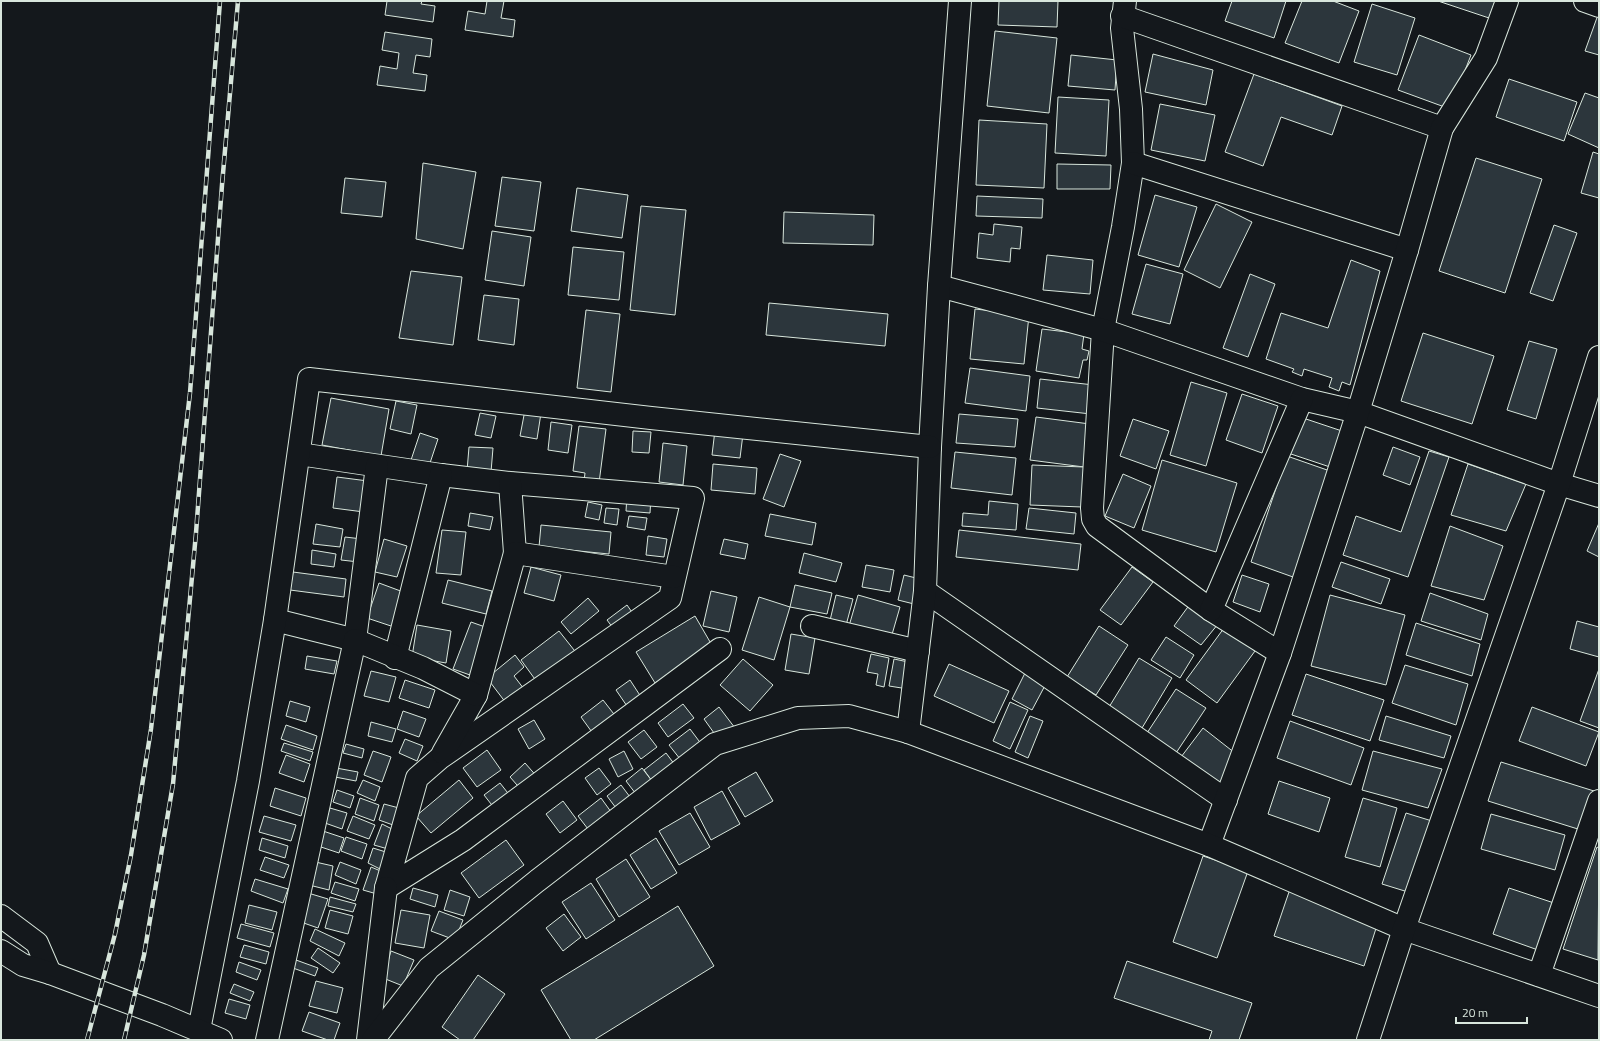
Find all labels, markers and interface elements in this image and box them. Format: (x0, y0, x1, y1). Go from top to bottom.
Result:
scale bar (1456, 999, 1527, 1025)
text: 20 m (1462, 1003, 1488, 1022)

